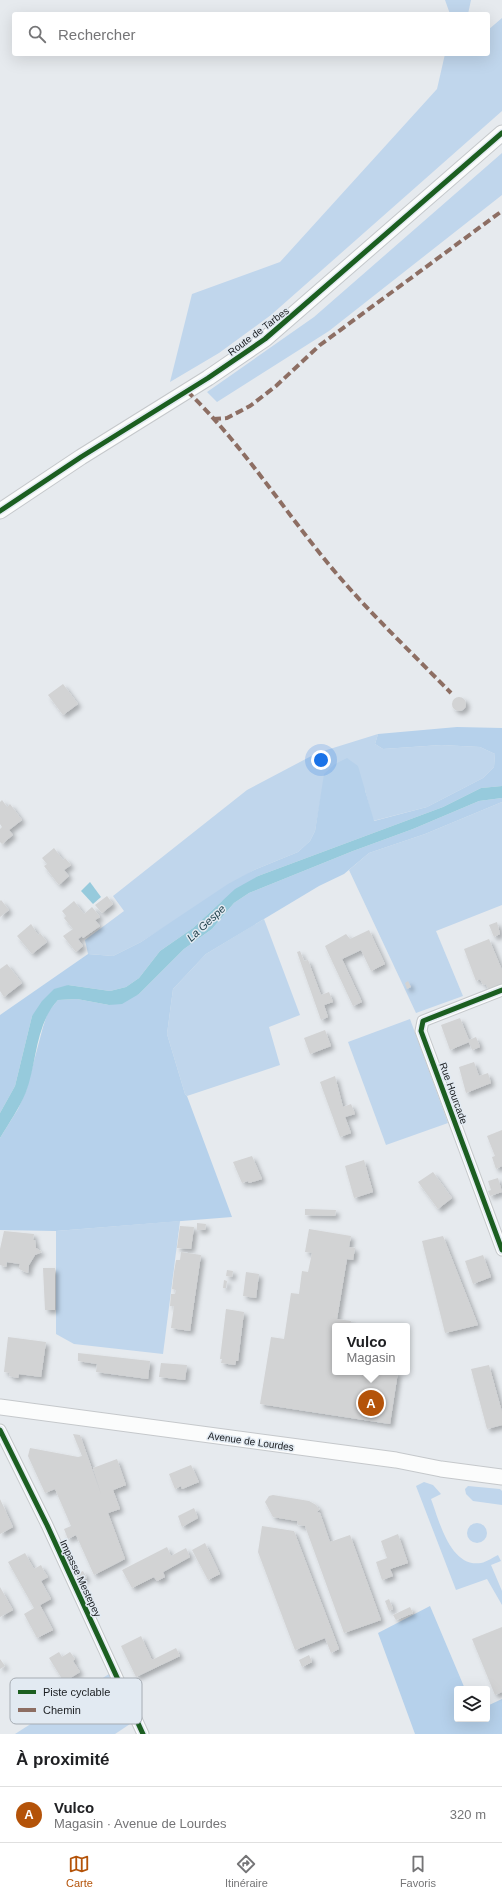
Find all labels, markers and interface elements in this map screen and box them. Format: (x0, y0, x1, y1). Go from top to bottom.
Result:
search box (12, 12, 490, 56)
icon: search (26, 23, 48, 45)
text: Rechercher (58, 26, 136, 43)
street label: Route de Tarbes (226, 305, 291, 358)
your location (311, 750, 331, 770)
water label: La Gespe (184, 902, 228, 944)
street label: Rue Hourcade (437, 1061, 470, 1126)
popup (332, 1323, 410, 1375)
text: Vulco (346, 1333, 387, 1350)
text: Magasin (346, 1350, 396, 1365)
pin: A (358, 1388, 384, 1418)
street label: Avenue de Lourdes (207, 1430, 295, 1453)
street label: Impasse Mestepey (58, 1538, 103, 1619)
legend (10, 1678, 142, 1724)
text: Piste cyclable (43, 1686, 110, 1698)
map controls (454, 1686, 490, 1722)
button: layers (454, 1686, 490, 1722)
text: Chemin (43, 1704, 81, 1716)
text: À proximité (16, 1750, 110, 1769)
text: Vulco (54, 1799, 94, 1816)
text: A (24, 1807, 34, 1822)
text: 320 m (450, 1807, 486, 1822)
text: Magasin · Avenue de Lourdes (54, 1816, 227, 1831)
tab: Carte (66, 1853, 93, 1889)
tab: Itinéraire (225, 1853, 268, 1889)
tab: Favoris (400, 1853, 436, 1889)

